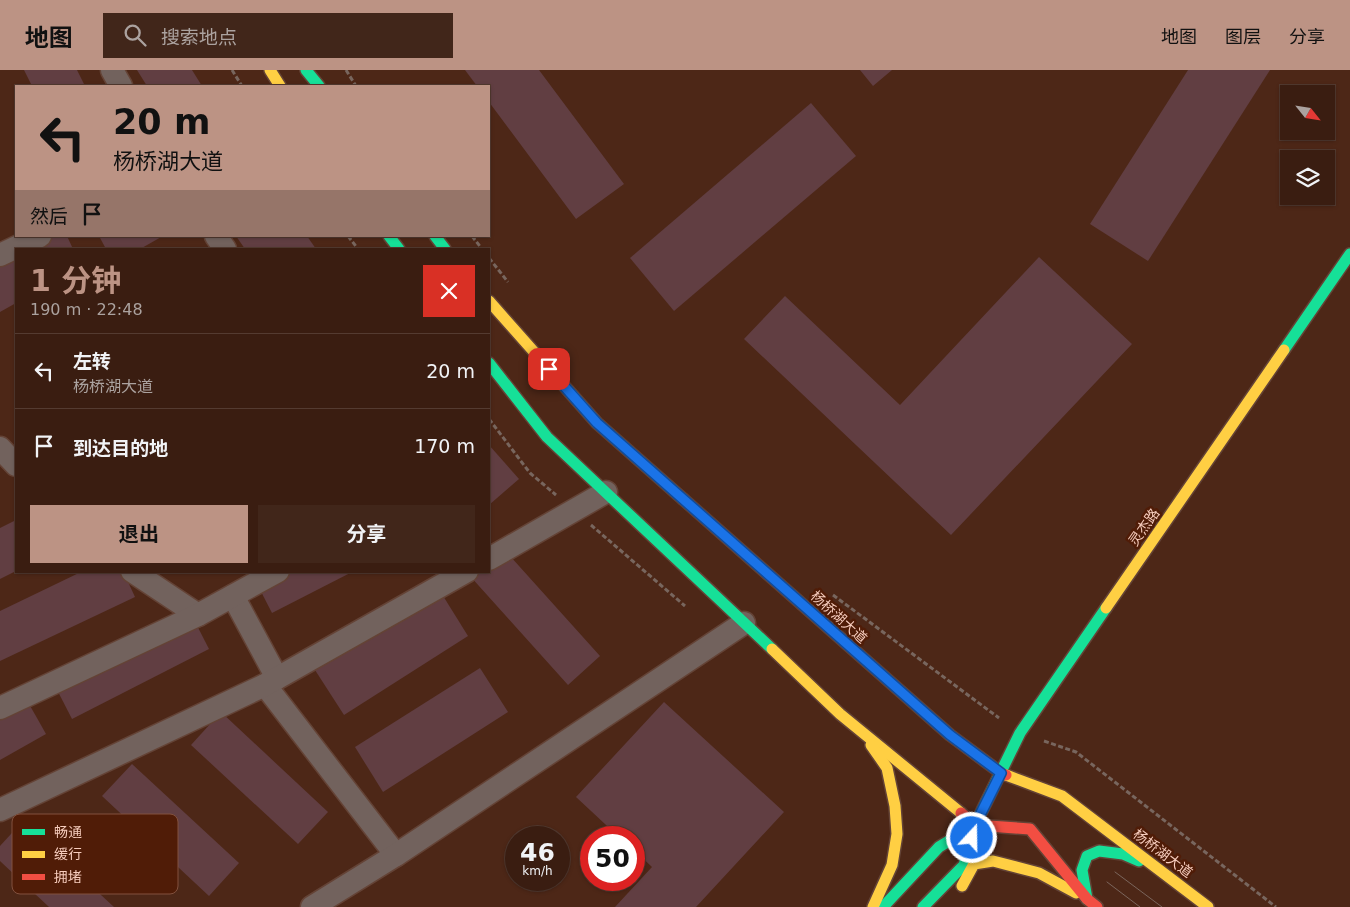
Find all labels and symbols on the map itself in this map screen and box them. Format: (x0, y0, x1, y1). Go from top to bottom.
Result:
north arrow (1280, 85, 1335, 140)
pin (528, 348, 570, 390)
street label: 灵杰路 (1125, 505, 1163, 549)
street label: 杨桥湖大道 (808, 588, 870, 646)
position arrow (945, 811, 997, 863)
legend (12, 814, 178, 894)
text: 畅通 (54, 824, 82, 840)
speed limit sign: 50 (580, 826, 645, 891)
street label: 杨桥湖大道 (1130, 826, 1196, 880)
text: 缓行 (54, 846, 82, 862)
text: 拥堵 (54, 869, 82, 885)

